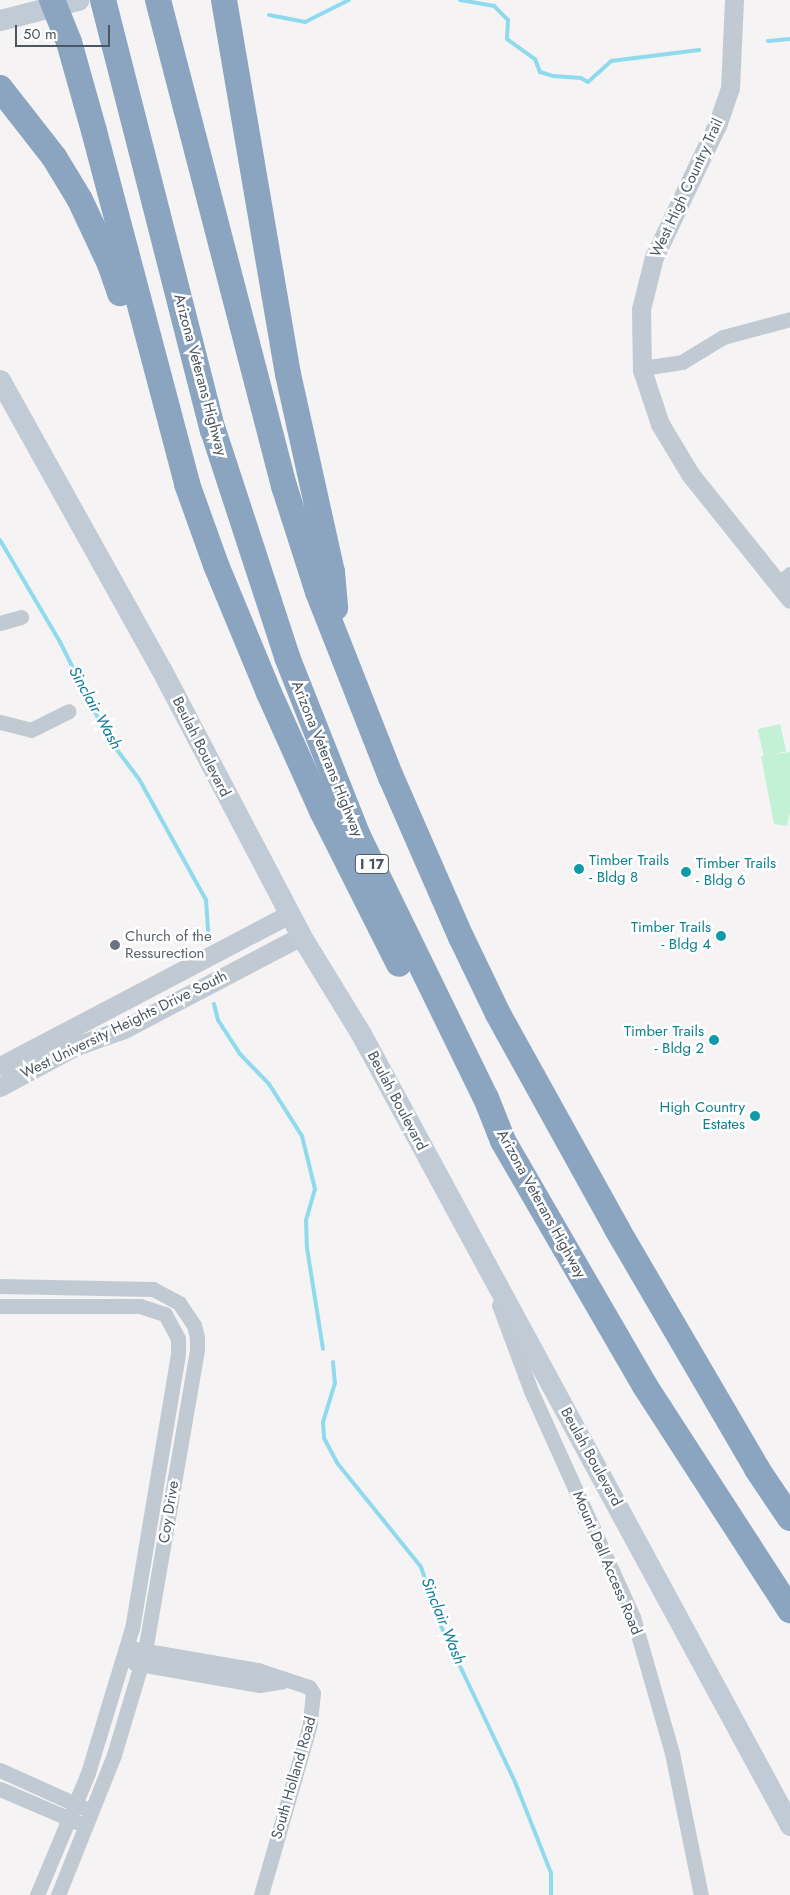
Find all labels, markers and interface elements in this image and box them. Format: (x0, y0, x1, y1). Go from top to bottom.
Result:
scale bar (18, 15, 112, 47)
text: 50 m (23, 23, 57, 45)
street label: West High Country Trail (647, 116, 727, 260)
street label: Arizona Veterans Highway (170, 292, 230, 458)
water label: Sinclair Wash (64, 663, 126, 753)
street label: Arizona Veterans Highway (287, 678, 367, 840)
street label: Beulah Boulevard (168, 694, 234, 800)
place label: Timber Trails - Bldg 8 (589, 851, 669, 886)
road number: I 17 (354, 852, 390, 876)
place label: Timber Trails - Bldg 6 (696, 854, 776, 889)
marker: Timber Trails - Bldg 8 (573, 863, 585, 875)
marker: Timber Trails - Bldg 6 (680, 866, 692, 878)
place label: Timber Trails - Bldg 4 (631, 918, 711, 953)
place label: Church of the Ressurection (125, 927, 212, 962)
marker: Timber Trails - Bldg 4 (715, 930, 727, 942)
marker: Church of the Ressurection (109, 939, 121, 951)
street label: West University Heights Drive South (18, 967, 230, 1083)
place label: Timber Trails - Bldg 2 (624, 1022, 704, 1057)
marker: Timber Trails - Bldg 2 (708, 1034, 720, 1046)
street label: Beulah Boulevard (363, 1048, 431, 1154)
place label: High Country Estates (659, 1098, 745, 1133)
marker: High Country Estates (749, 1110, 761, 1122)
street label: Arizona Veterans Highway (493, 1127, 589, 1281)
street label: Beulah Boulevard (556, 1405, 626, 1509)
street label: Coy Drive (155, 1480, 183, 1544)
street label: Mount Dell Access Road (569, 1488, 645, 1638)
water label: Sinclair Wash (417, 1575, 469, 1667)
street label: South Holland Road (268, 1715, 320, 1841)

